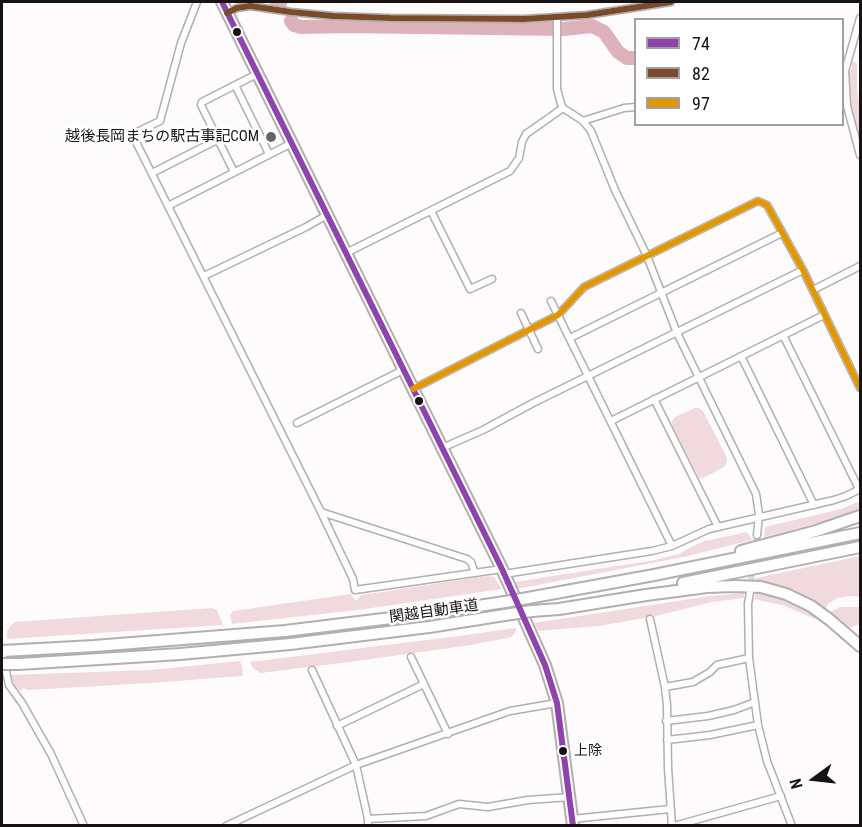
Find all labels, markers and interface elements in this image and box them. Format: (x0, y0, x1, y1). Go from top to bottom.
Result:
legend (634, 18, 844, 126)
unlabelled marker (231, 26, 243, 38)
text: 74 (692, 33, 710, 54)
text: 82 (692, 63, 710, 84)
text: 97 (692, 93, 710, 114)
place label: 越後長岡まちの駅古事記COM (65, 128, 259, 146)
marker: 越後長岡まちの駅古事記COM (264, 130, 278, 144)
unlabelled marker (413, 395, 425, 407)
street label: 関越自動車道 (388, 597, 480, 627)
place label: 上除 (574, 743, 602, 759)
marker: 上除 (557, 745, 569, 757)
north arrow (784, 749, 844, 809)
text: N (786, 777, 807, 791)

